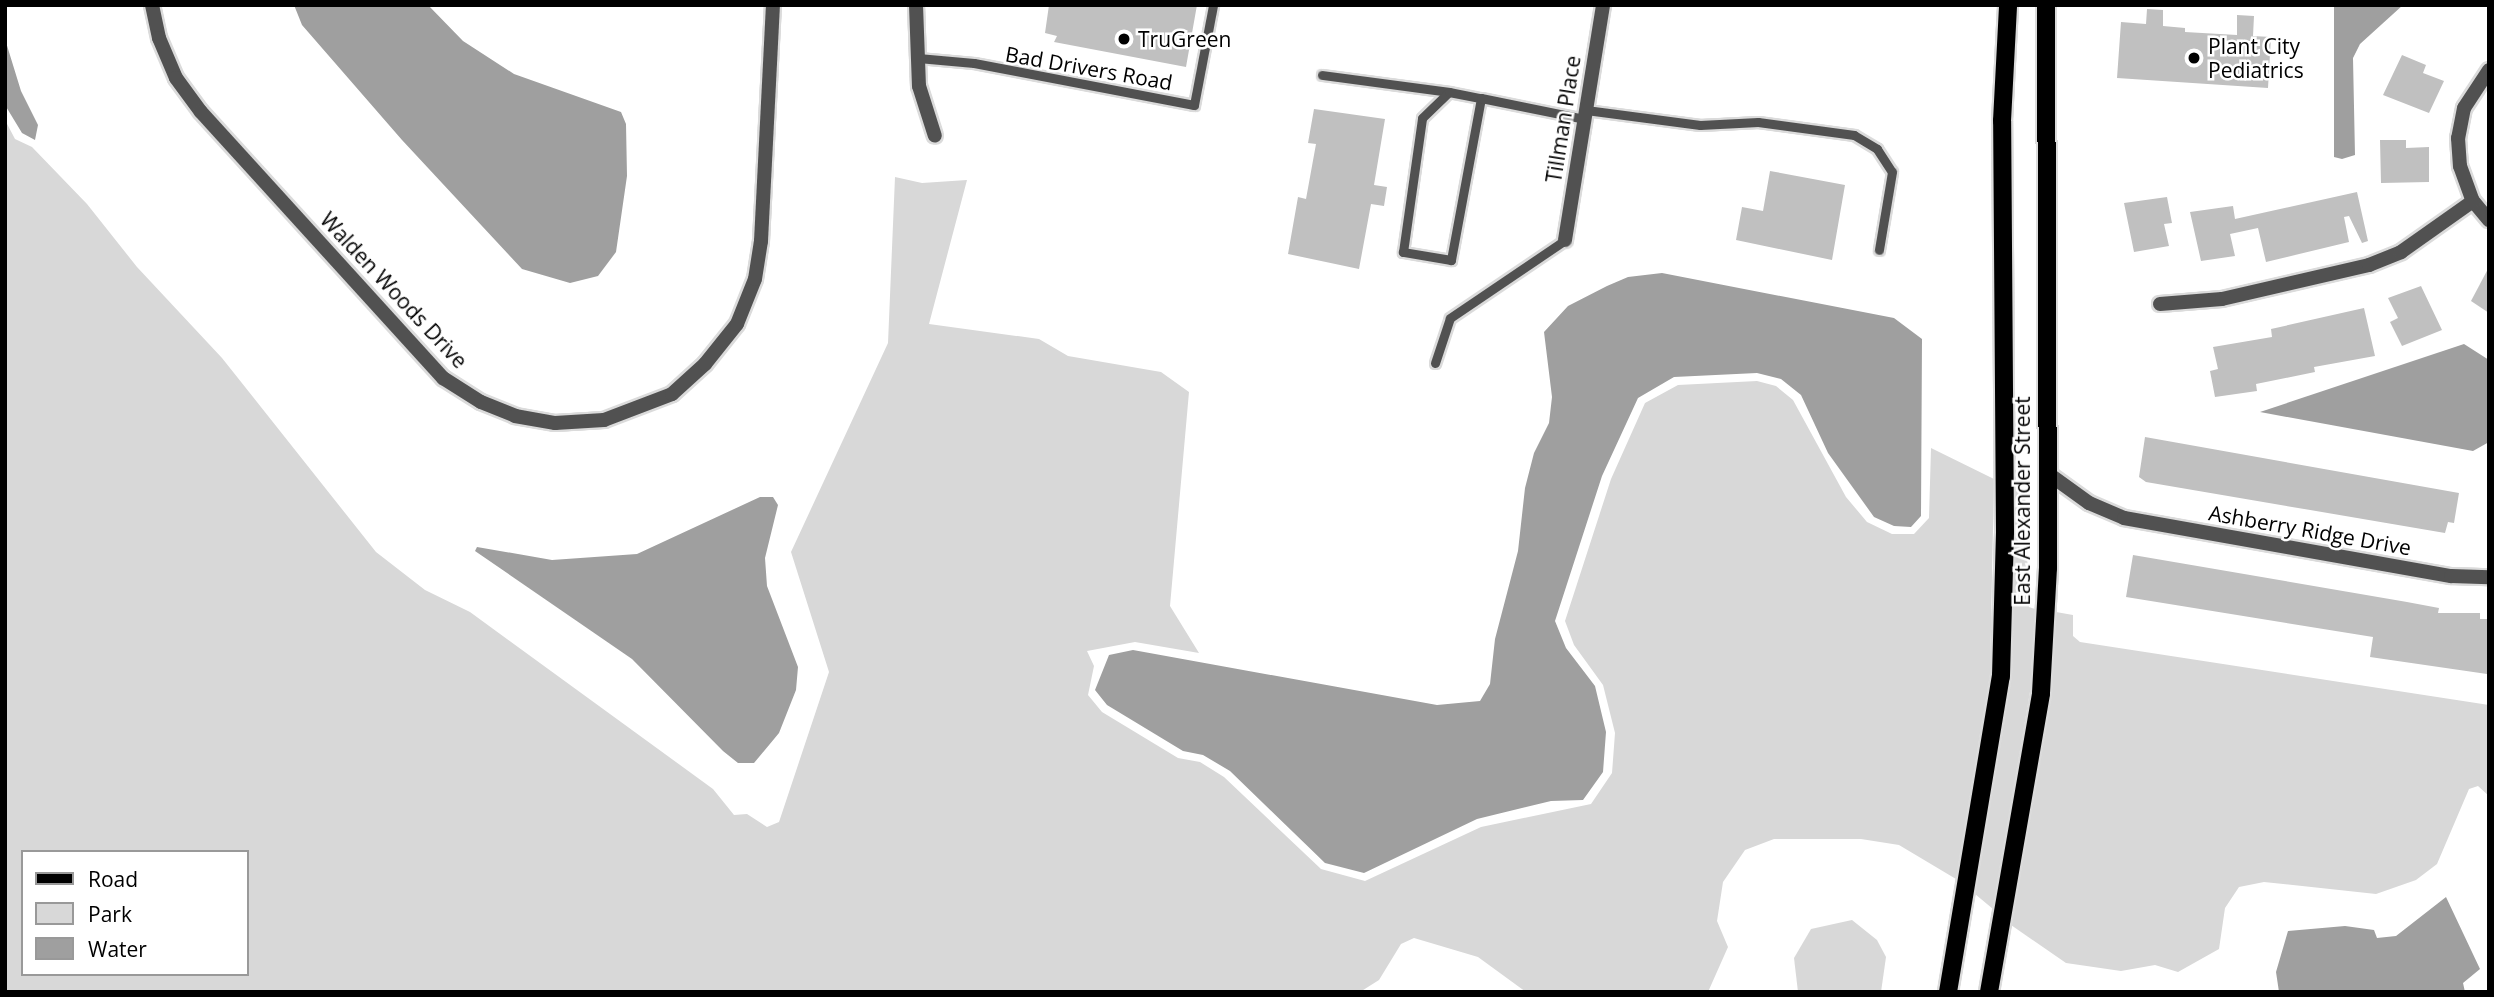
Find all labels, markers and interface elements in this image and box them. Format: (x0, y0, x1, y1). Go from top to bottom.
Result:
place label: TruGreen (1138, 26, 1231, 52)
marker: TruGreen (1116, 31, 1132, 47)
place label: Plant City Pediatrics (2208, 33, 2304, 83)
street label: Bad Drivers Road (1004, 41, 1174, 95)
marker: Plant City Pediatrics (2186, 50, 2202, 66)
street label: Tillman Place (1541, 54, 1585, 184)
street label: Walden Woods Drive (315, 207, 473, 373)
street label: East Alexander Street (2009, 396, 2035, 606)
street label: Ashberry Ridge Drive (2207, 500, 2413, 560)
legend (21, 850, 248, 976)
text: Road (88, 865, 138, 893)
text: Park (88, 900, 132, 928)
text: Water (88, 935, 147, 963)

